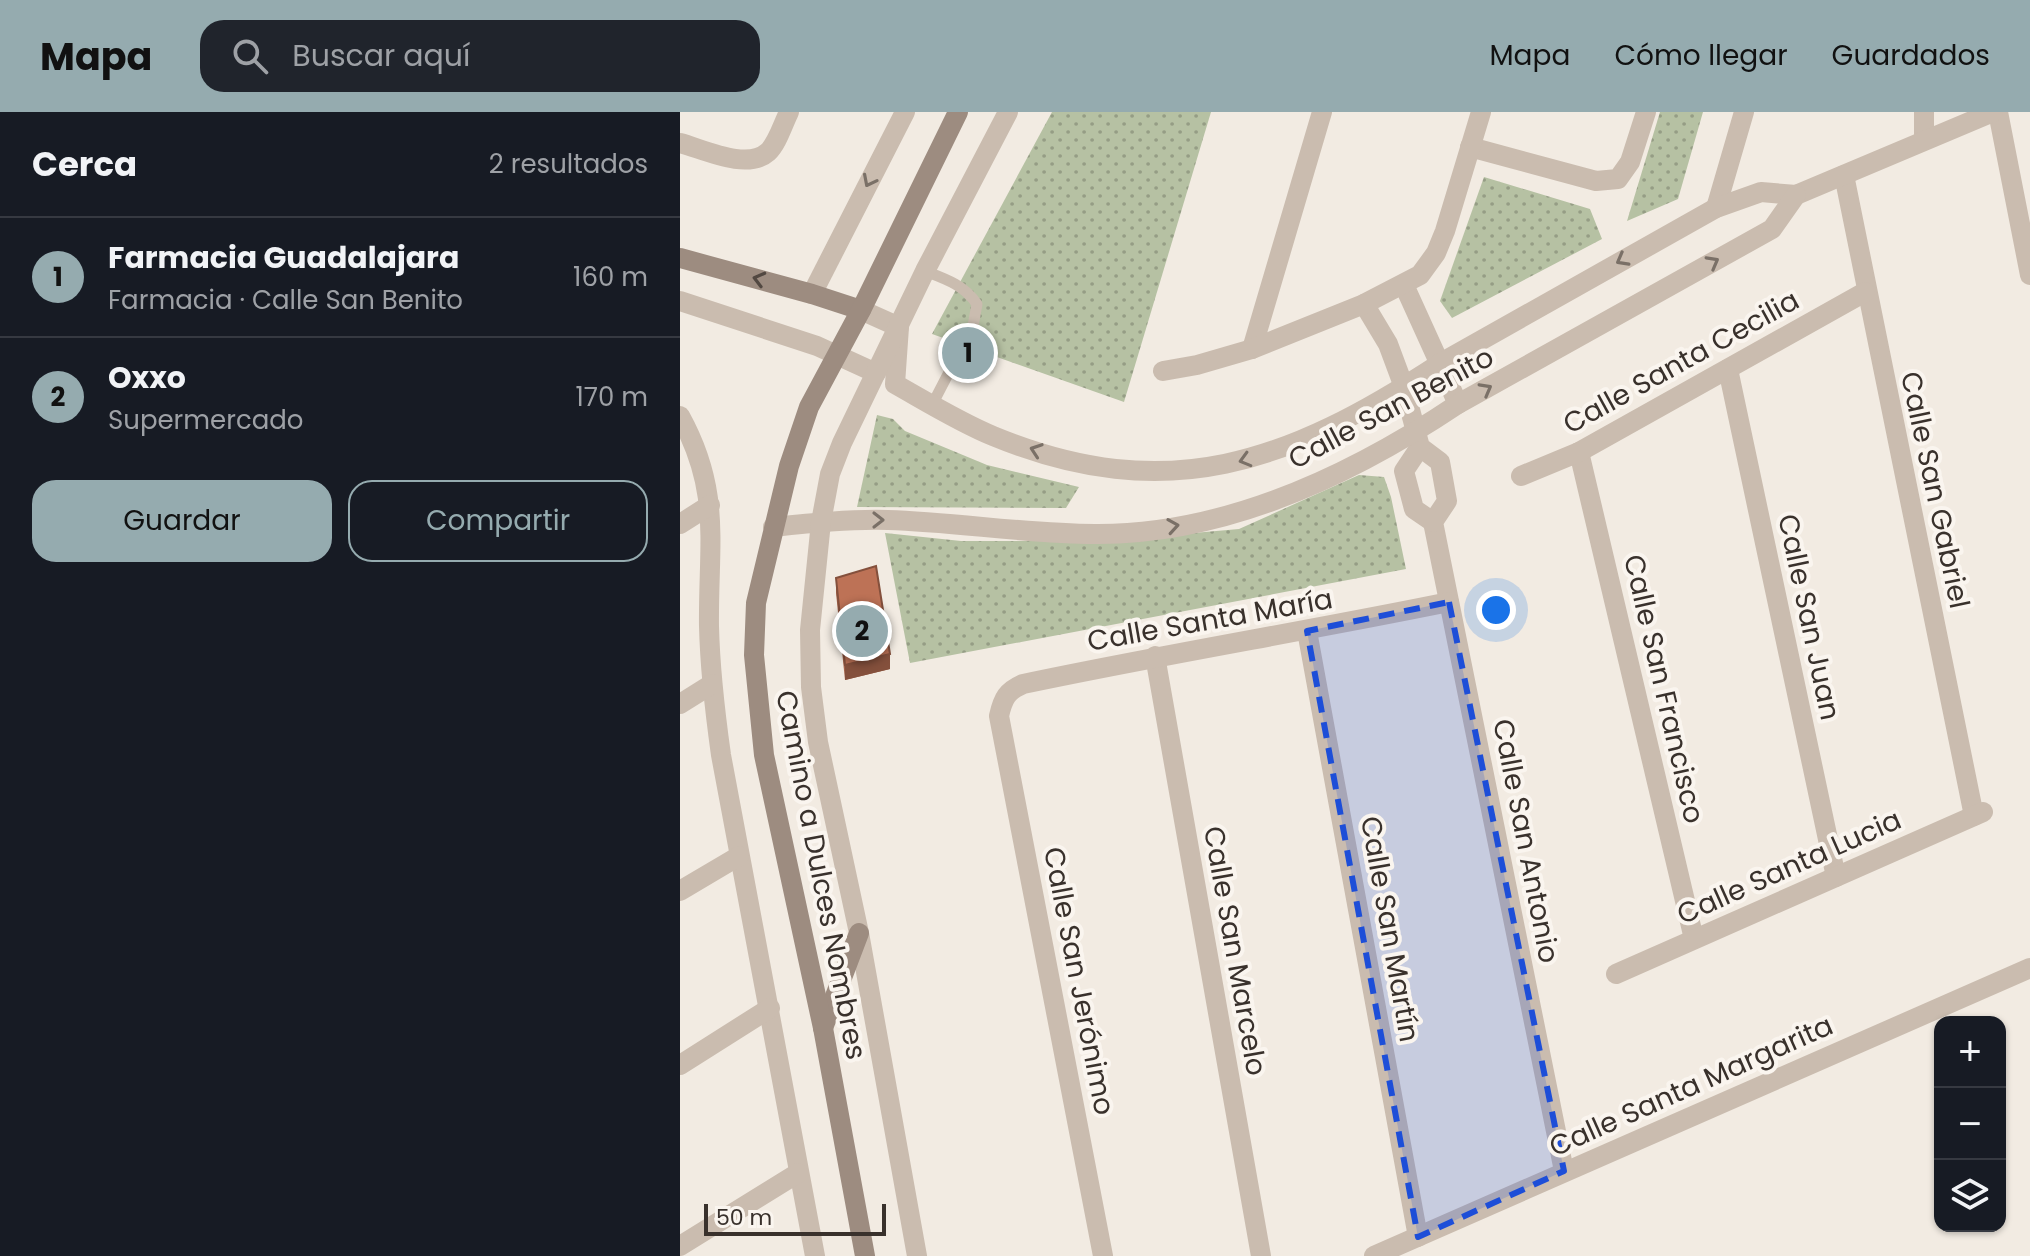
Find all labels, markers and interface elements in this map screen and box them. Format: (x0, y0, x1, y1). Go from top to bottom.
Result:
search box (200, 20, 760, 92)
text: Mapa (40, 30, 152, 83)
icon: search (228, 34, 272, 78)
text: Buscar aquí (292, 34, 470, 77)
text: Mapa (1489, 36, 1570, 75)
text: Cómo llegar (1614, 36, 1788, 75)
text: Guardados (1832, 36, 1990, 75)
text: Cerca (32, 140, 137, 188)
text: 2 resultados (489, 146, 648, 182)
one-way arrow (864, 173, 879, 188)
text: Farmacia Guadalajara (108, 236, 459, 279)
one-way arrow (1616, 251, 1631, 266)
one-way arrow (1704, 256, 1719, 272)
text: 1 (53, 259, 63, 295)
text: 160 m (573, 259, 648, 295)
one-way arrow (753, 272, 767, 289)
street label: Calle Santa Cecilia (1556, 281, 1806, 443)
text: Farmacia · Calle San Benito (108, 282, 463, 318)
pin: 1 (942, 323, 994, 383)
street label: Calle San Benito (1281, 337, 1501, 479)
text: Oxxo (108, 356, 186, 399)
street label: Calle San Gabriel (1891, 368, 1979, 612)
text: 2 (51, 379, 65, 415)
text: 170 m (575, 379, 648, 415)
one-way arrow (1477, 383, 1492, 399)
text: Supermercado (108, 402, 303, 438)
one-way arrow (1030, 444, 1044, 460)
one-way arrow (1239, 451, 1253, 468)
button: Guardar (32, 480, 332, 562)
button: Compartir (348, 480, 648, 562)
street label: Calle San Juan (1768, 510, 1850, 724)
one-way arrow (872, 511, 885, 529)
one-way arrow (1167, 519, 1180, 536)
street label: Calle San Francisco (1614, 551, 1714, 827)
street label: Calle Santa María (1084, 579, 1336, 661)
your location (1476, 590, 1516, 630)
pin: 2 (836, 601, 888, 661)
street label: Camino a Dulces Nombres (766, 687, 876, 1063)
street label: Calle San Antonio (1483, 716, 1569, 966)
street label: Calle Santa Lucia (1671, 800, 1907, 934)
street label: Calle San Martín (1351, 813, 1429, 1045)
street label: Calle San Marcelo (1194, 823, 1276, 1079)
street label: Calle San Jerónimo (1034, 844, 1124, 1118)
street label: Calle Santa Margarita (1543, 1006, 1839, 1166)
map controls (1934, 1016, 2006, 1232)
button: + (1934, 1016, 2006, 1088)
button: − (1934, 1088, 2006, 1160)
button: layers (1934, 1160, 2006, 1232)
scale bar (704, 1200, 886, 1236)
text: 50 m (716, 1202, 772, 1233)

